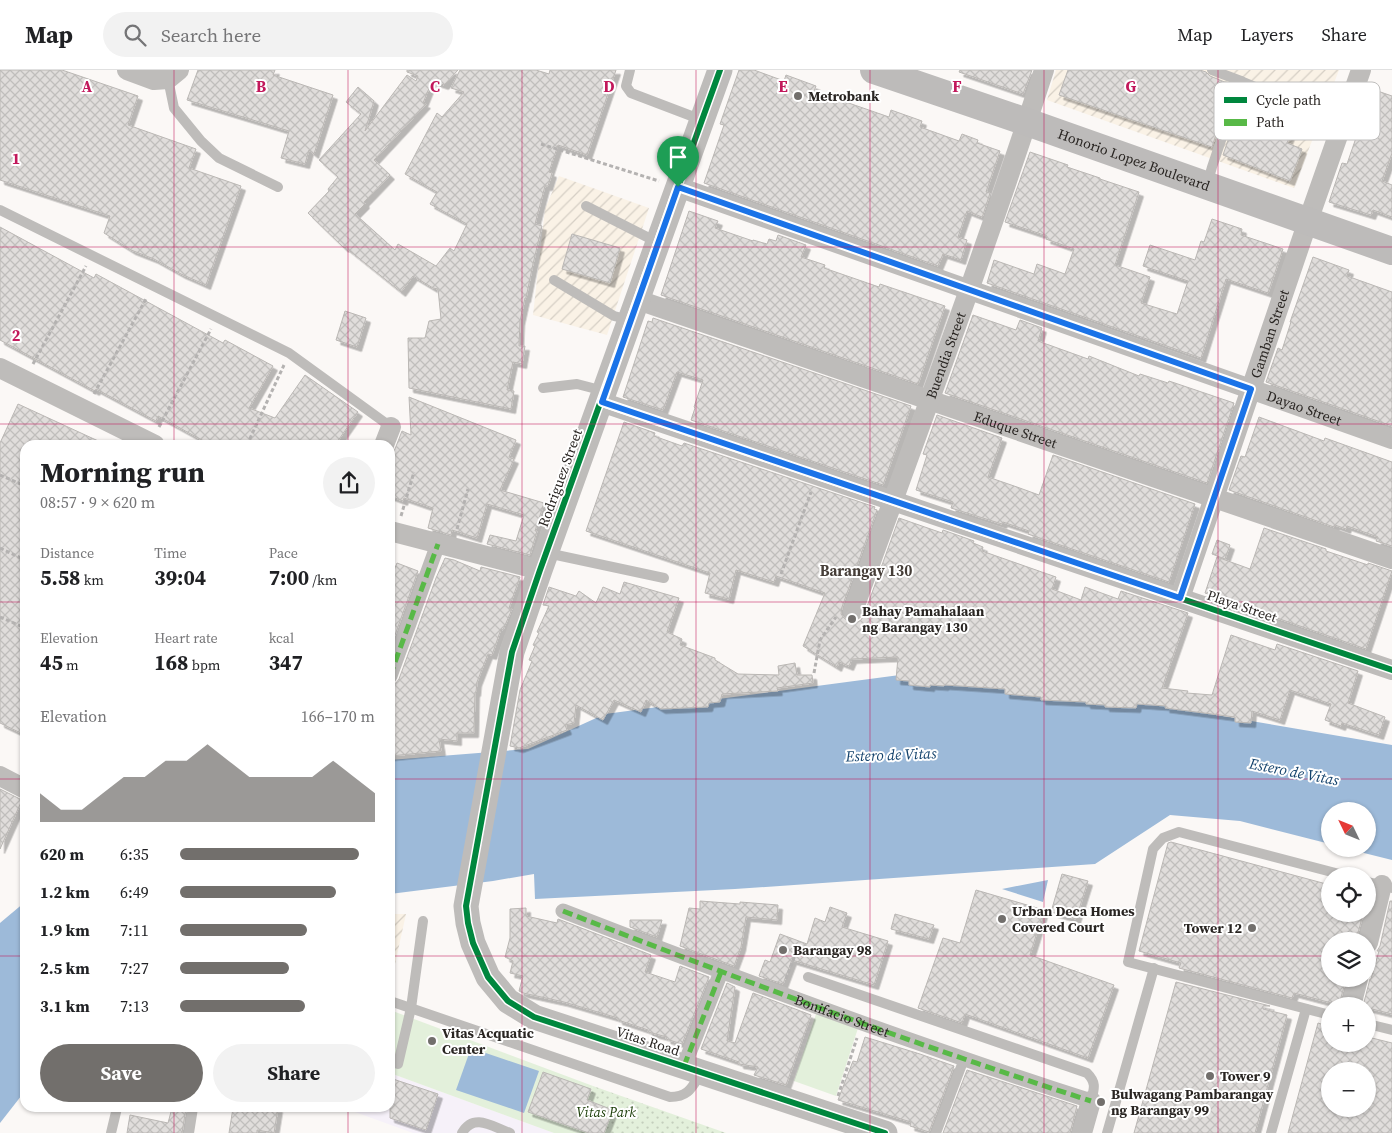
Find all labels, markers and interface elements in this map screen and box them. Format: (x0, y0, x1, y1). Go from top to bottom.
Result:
search box (103, 12, 453, 57)
text: Map (25, 18, 73, 51)
icon: search (121, 21, 149, 49)
text: Search here (161, 22, 261, 48)
text: Map (1177, 22, 1212, 47)
text: Layers (1240, 22, 1293, 47)
text: Share (1321, 22, 1367, 47)
text: A (82, 75, 93, 97)
text: B (256, 75, 267, 97)
text: C (430, 75, 440, 97)
text: D (603, 75, 615, 97)
text: E (778, 75, 788, 97)
text: F (952, 75, 962, 97)
text: G (1126, 75, 1137, 97)
legend (1214, 82, 1380, 140)
place label: Metrobank (808, 86, 880, 106)
marker: Metrobank (792, 90, 804, 102)
text: Cycle path (1256, 90, 1321, 110)
text: Path (1256, 112, 1284, 132)
street label: Honorio Lopez Boulevard (1055, 124, 1213, 196)
pin (657, 136, 699, 187)
icon: arrive (664, 143, 692, 171)
text: 1 (12, 147, 20, 169)
street label: Gamban Street (1245, 286, 1294, 381)
street label: Buendia Street (921, 309, 971, 401)
text: 2 (12, 324, 21, 346)
street label: Dayao Street (1264, 386, 1345, 431)
street label: Eduque Street (971, 406, 1060, 453)
street label: Rodriguez Street (533, 426, 587, 530)
text: Morning run (40, 453, 205, 491)
button: share (323, 457, 375, 509)
text: 08:57 · 9 × 620 m (40, 491, 155, 513)
text: Distance (40, 543, 94, 563)
text: Time (154, 543, 187, 563)
text: Pace (269, 543, 298, 563)
district label: Barangay 130 (820, 560, 912, 581)
text: 5.58 (40, 563, 80, 592)
text: 39:04 (154, 563, 206, 592)
text: 7:00 (269, 563, 309, 592)
text: km (80, 570, 104, 590)
text: /km (309, 570, 337, 590)
street label: Playa Street (1204, 585, 1280, 627)
place label: Bahay Pamahalaan ng Barangay 130 (862, 601, 985, 637)
marker: Bahay Pamahalaan ng Barangay 130 (846, 613, 858, 625)
text: Elevation (40, 628, 98, 648)
text: Heart rate (154, 628, 218, 648)
text: kcal (269, 628, 294, 648)
text: 45 (40, 648, 63, 677)
text: 168 (154, 648, 188, 677)
text: 347 (269, 648, 303, 677)
text: m (63, 655, 79, 675)
text: bpm (188, 655, 220, 675)
text: Elevation (40, 705, 107, 727)
text: 166–170 m (301, 705, 375, 727)
water label: Estero de Vitas (844, 742, 937, 767)
water label: Estero de Vitas (1247, 752, 1341, 791)
north arrow (1321, 802, 1376, 858)
map controls (1321, 802, 1376, 1117)
text: 620 m (40, 843, 84, 865)
text: 6:35 (120, 843, 149, 865)
button: locate (1321, 867, 1376, 922)
text: 1.2 km (40, 881, 90, 903)
text: 6:49 (120, 881, 149, 903)
place label: Urban Deca Homes Covered Court (1012, 901, 1135, 937)
marker: Urban Deca Homes Covered Court (996, 913, 1008, 925)
place label: Tower 12 (1184, 918, 1242, 938)
text: 1.9 km (40, 919, 90, 941)
text: 7:11 (120, 919, 149, 941)
marker: Tower 12 (1246, 922, 1258, 934)
button: layers (1321, 932, 1376, 987)
place label: Barangay 98 (793, 940, 872, 960)
marker: Barangay 98 (777, 944, 789, 956)
text: 2.5 km (40, 957, 90, 979)
text: 7:27 (120, 957, 149, 979)
street label: Bonifacio Street (792, 990, 893, 1042)
text: 3.1 km (40, 995, 90, 1017)
text: 7:13 (120, 995, 149, 1017)
button: + (1321, 997, 1376, 1052)
street label: Vitas Road (614, 1021, 682, 1061)
place label: Vitas Acquatic Center (442, 1023, 534, 1059)
marker: Vitas Acquatic Center (426, 1035, 438, 1047)
button: Save (40, 1044, 203, 1102)
button: Share (213, 1044, 375, 1102)
button: − (1321, 1062, 1376, 1117)
place label: Tower 9 (1220, 1066, 1271, 1086)
marker: Tower 9 (1204, 1070, 1216, 1082)
place label: Bulwagang Pambarangay ng Barangay 99 (1111, 1084, 1274, 1120)
marker: Bulwagang Pambarangay ng Barangay 99 (1095, 1096, 1107, 1108)
park label: Vitas Park (576, 1102, 636, 1122)

